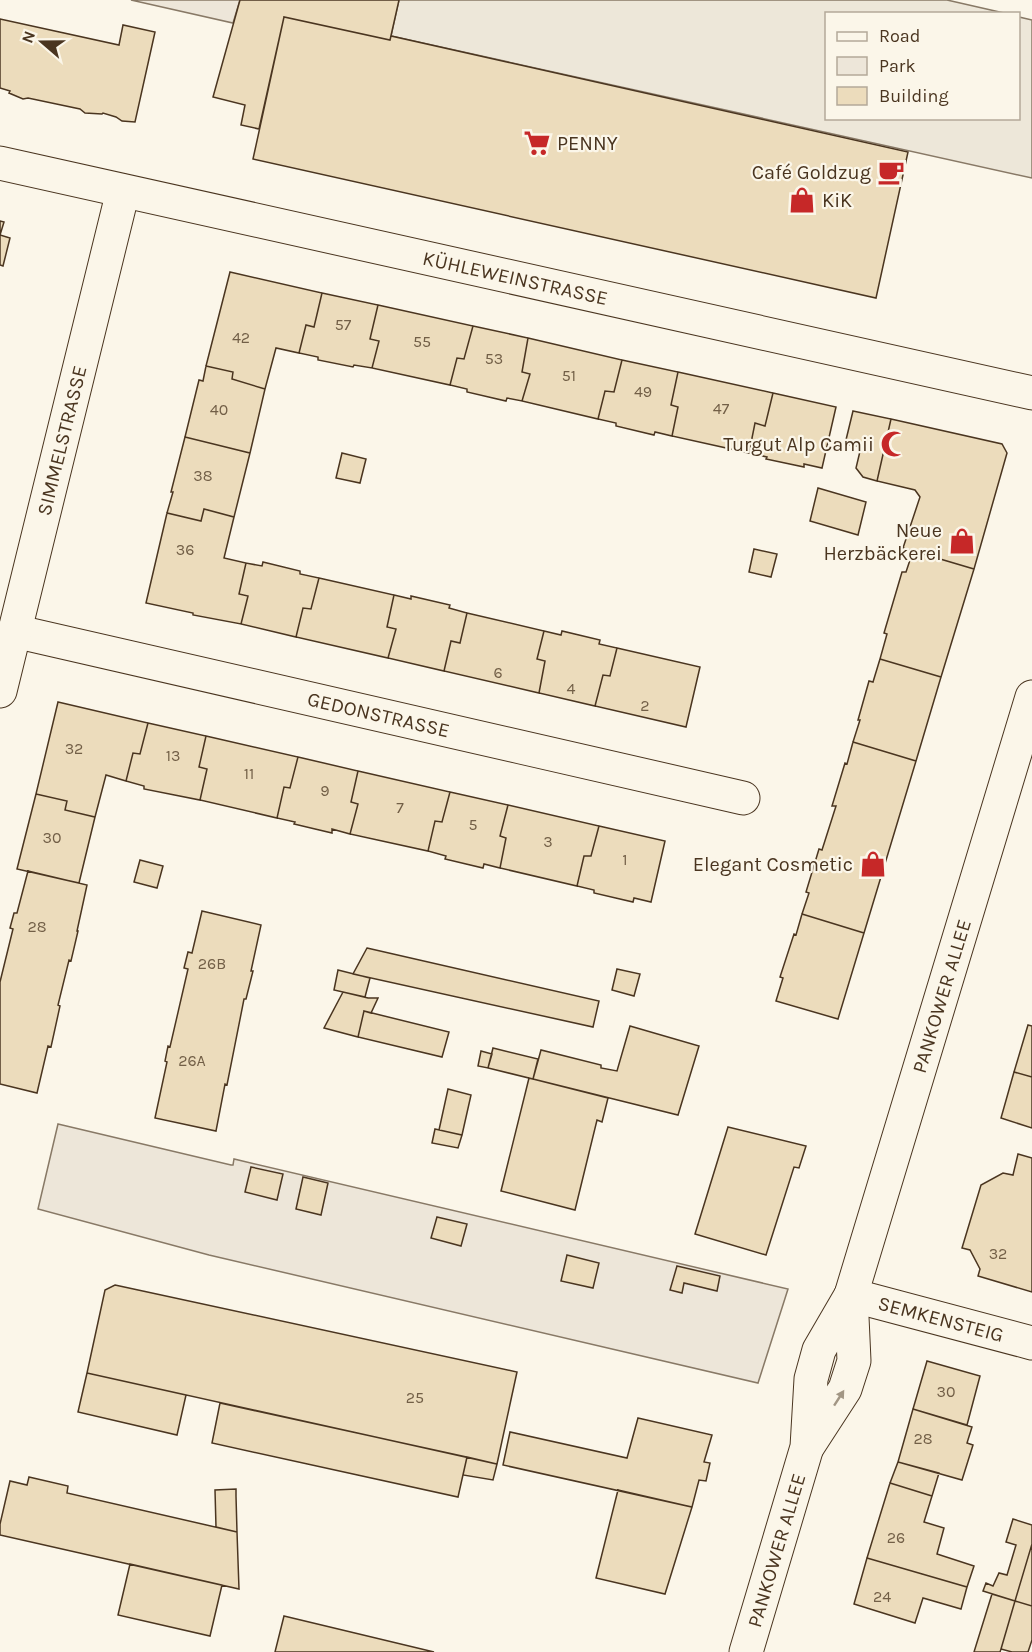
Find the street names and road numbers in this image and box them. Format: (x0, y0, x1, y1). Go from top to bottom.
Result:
street label: KÜHLEWEINSTRASSE (421, 246, 610, 310)
street label: SIMMELSTRASSE (32, 363, 91, 518)
street label: GEDONSTRASSE (305, 687, 452, 742)
street label: PANKOWER ALLEE (907, 916, 976, 1076)
street label: SEMKENSTEIG (875, 1291, 1006, 1347)
street label: PANKOWER ALLEE (742, 1471, 810, 1630)

